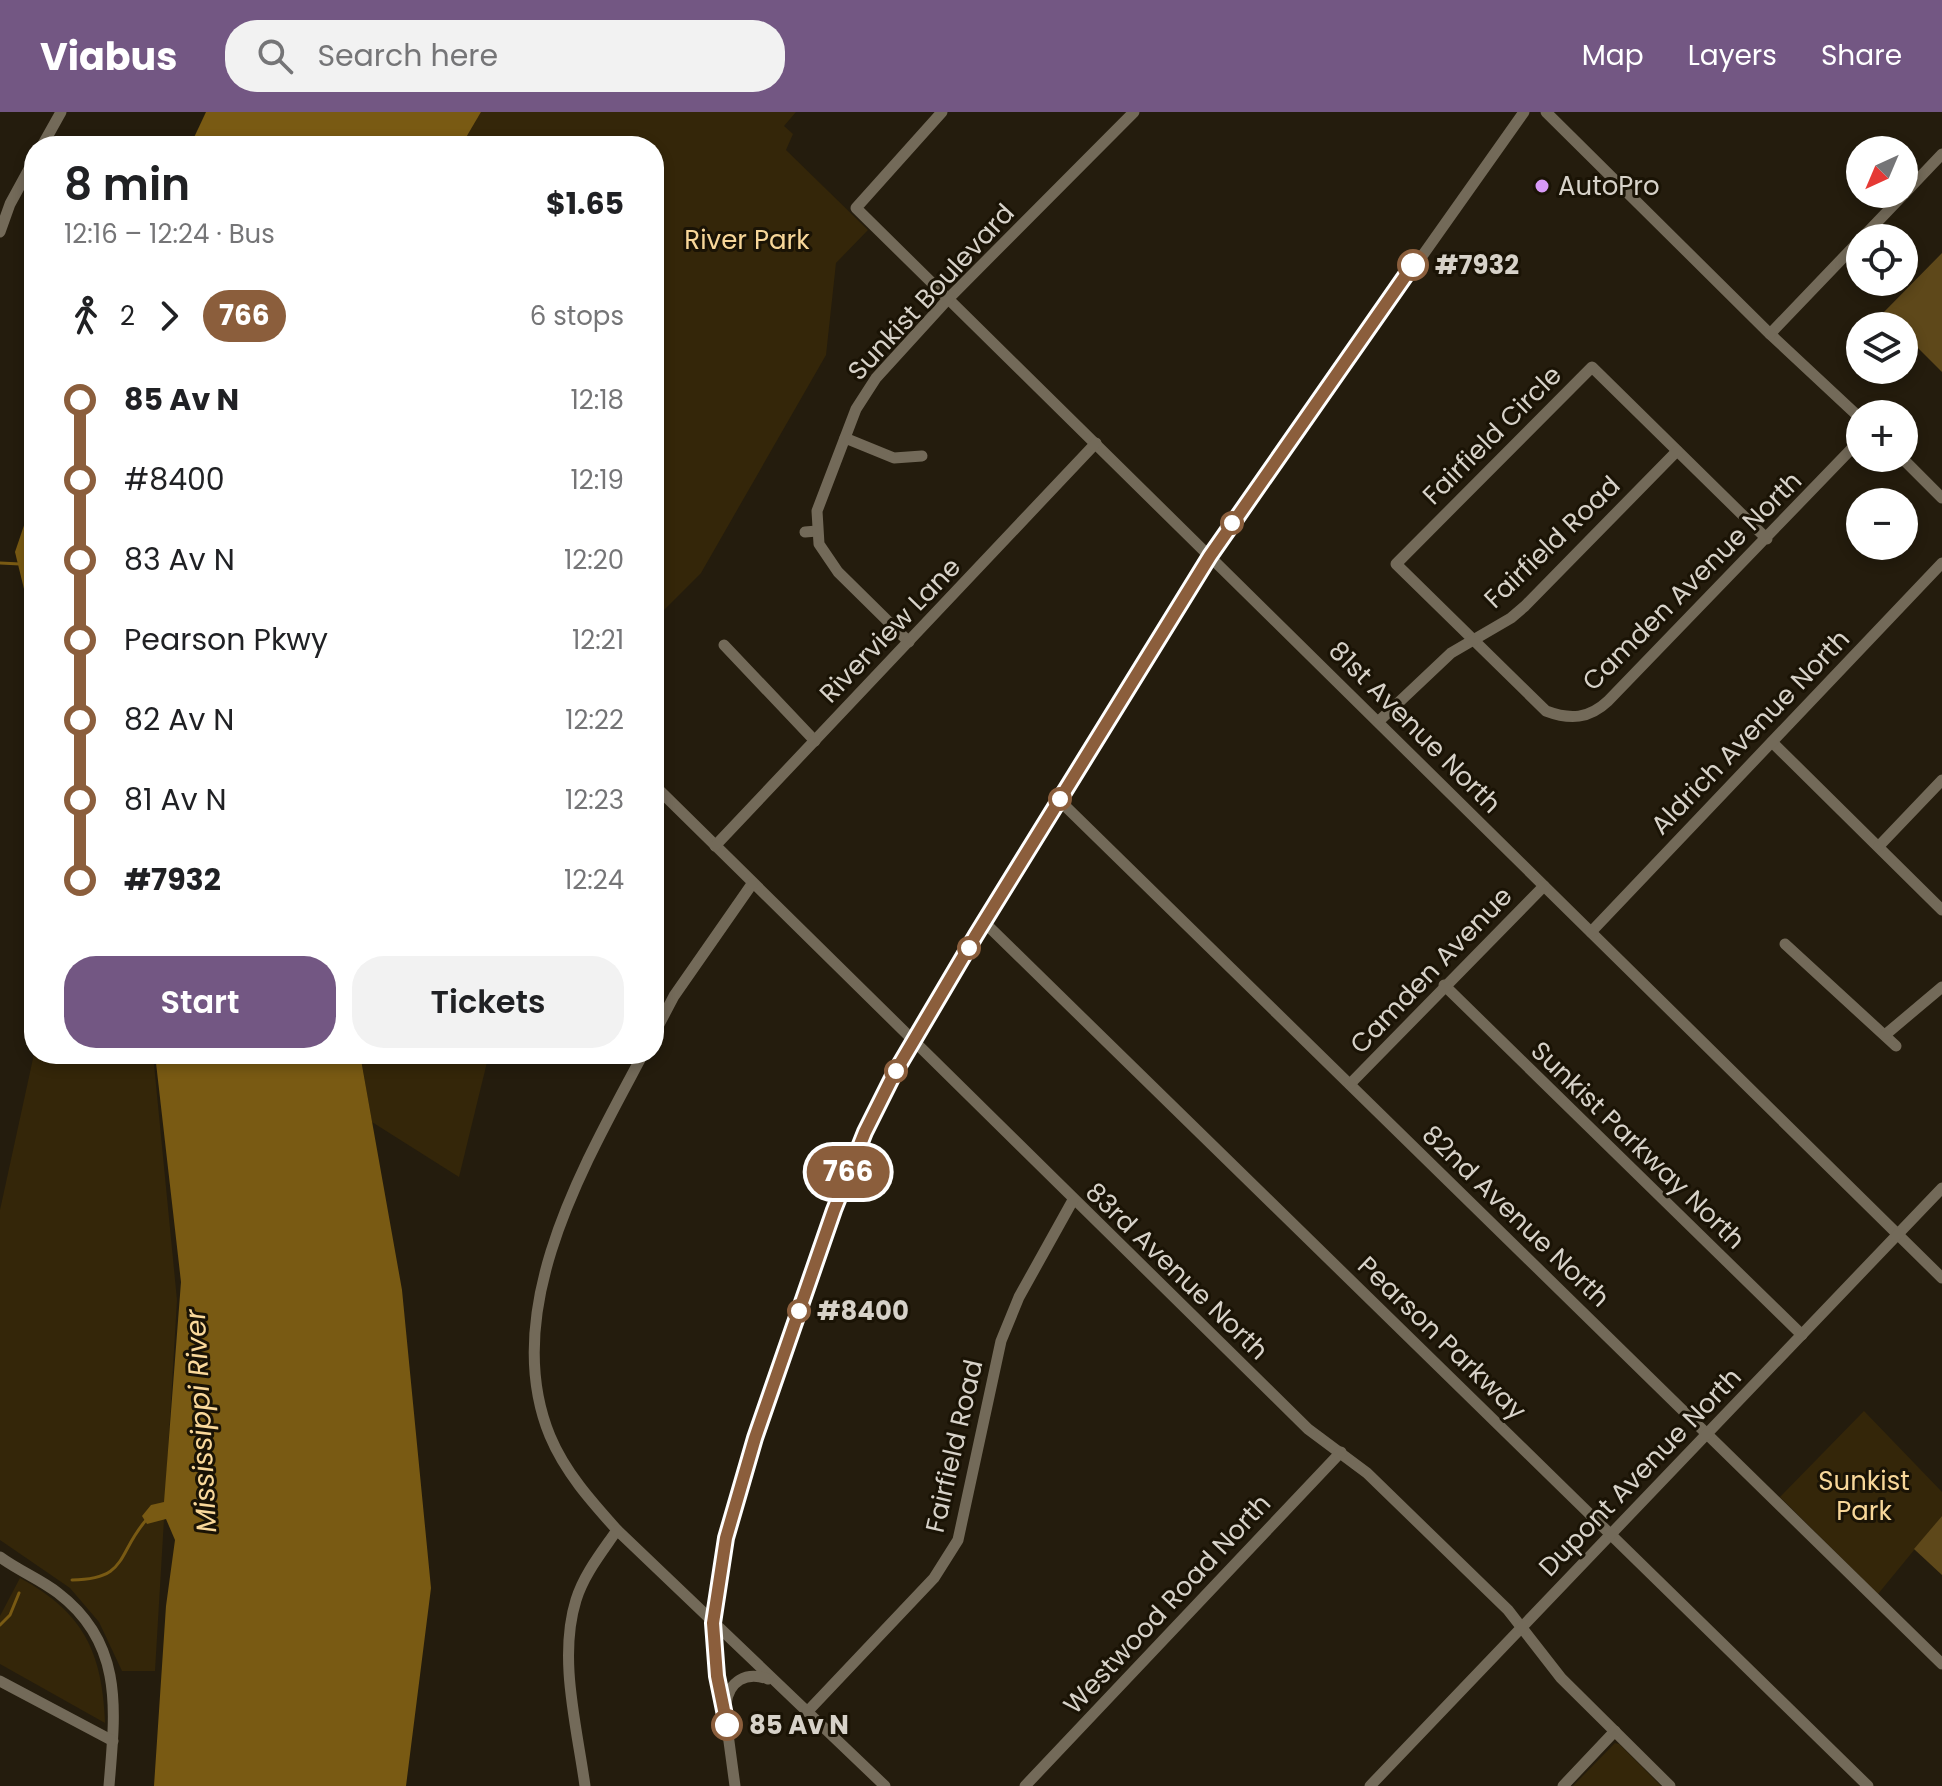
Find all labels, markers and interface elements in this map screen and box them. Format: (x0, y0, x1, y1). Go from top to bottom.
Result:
search box (225, 20, 785, 92)
text: Viabus (40, 30, 177, 83)
icon: search (253, 34, 297, 78)
text: Search here (317, 34, 498, 77)
text: Map (1582, 36, 1644, 75)
text: Layers (1688, 36, 1777, 75)
text: Share (1821, 36, 1902, 75)
north arrow (1846, 136, 1918, 208)
map controls (1846, 136, 1918, 560)
text: 8 min (64, 154, 190, 215)
place label: AutoPro (1558, 168, 1660, 204)
marker: AutoPro (1533, 177, 1551, 195)
text: $1.65 (546, 182, 624, 225)
street label: Sunkist Boulevard (840, 196, 1022, 388)
text: 12:16 – 12:24 · Bus (64, 216, 275, 252)
park label: River Park (684, 222, 810, 258)
button: locate (1846, 224, 1918, 296)
place label: #7932 (1435, 247, 1519, 283)
marker: #7932 (1398, 250, 1428, 280)
icon: walk (64, 294, 108, 338)
icon: forward (147, 294, 191, 338)
text: 766 (219, 296, 270, 335)
text: 2 (120, 298, 135, 334)
text: 6 stops (530, 298, 624, 334)
button: layers (1846, 312, 1918, 384)
street label: Fairfield Circle (1414, 357, 1570, 513)
text: 85 Av N (124, 378, 239, 421)
text: 12:18 (570, 382, 624, 418)
button: + (1846, 400, 1918, 472)
text: #8400 (124, 458, 225, 501)
text: 12:19 (570, 462, 624, 498)
street label: Camden Avenue North (1574, 463, 1810, 699)
street label: Fairfield Road (1476, 468, 1628, 616)
button: − (1846, 488, 1918, 560)
unlabelled marker (1221, 512, 1243, 534)
text: 83 Av N (124, 538, 235, 581)
text: 12:20 (564, 542, 624, 578)
street label: Riverview Lane (811, 549, 969, 711)
text: Pearson Pkwy (124, 618, 328, 661)
text: 12:21 (572, 622, 624, 658)
street label: Aldrich Avenue North (1642, 622, 1858, 842)
street label: 81st Avenue North (1321, 633, 1509, 821)
text: 82 Av N (124, 698, 234, 741)
text: 12:22 (565, 702, 624, 738)
text: 81 Av N (124, 778, 227, 821)
text: 12:23 (565, 782, 624, 818)
unlabelled marker (1049, 788, 1071, 810)
text: #7932 (124, 858, 221, 901)
text: 12:24 (564, 862, 624, 898)
street label: Camden Avenue (1342, 879, 1520, 1061)
unlabelled marker (958, 937, 980, 959)
button: Start (64, 956, 336, 1048)
button: Tickets (352, 956, 624, 1048)
street label: Sunkist Parkway North (1523, 1033, 1753, 1257)
unlabelled marker (885, 1060, 907, 1082)
street label: 82nd Avenue North (1414, 1117, 1618, 1315)
line badge: 766 (802, 1146, 894, 1198)
text: 766 (823, 1152, 873, 1191)
street label: 83rd Avenue North (1078, 1174, 1276, 1368)
street label: Pearson Parkway (1350, 1248, 1534, 1428)
place label: #8400 (817, 1293, 909, 1329)
marker: #8400 (788, 1300, 810, 1322)
water label: Mississippi River (176, 1308, 226, 1534)
street label: Fairfield Road (917, 1356, 991, 1536)
street label: Dupont Avenue North (1531, 1360, 1749, 1584)
park label: Sunkist Park (1818, 1463, 1910, 1529)
street label: Westwood Road North (1055, 1486, 1279, 1722)
place label: 85 Av N (749, 1707, 849, 1743)
marker: 85 Av N (712, 1710, 742, 1740)

